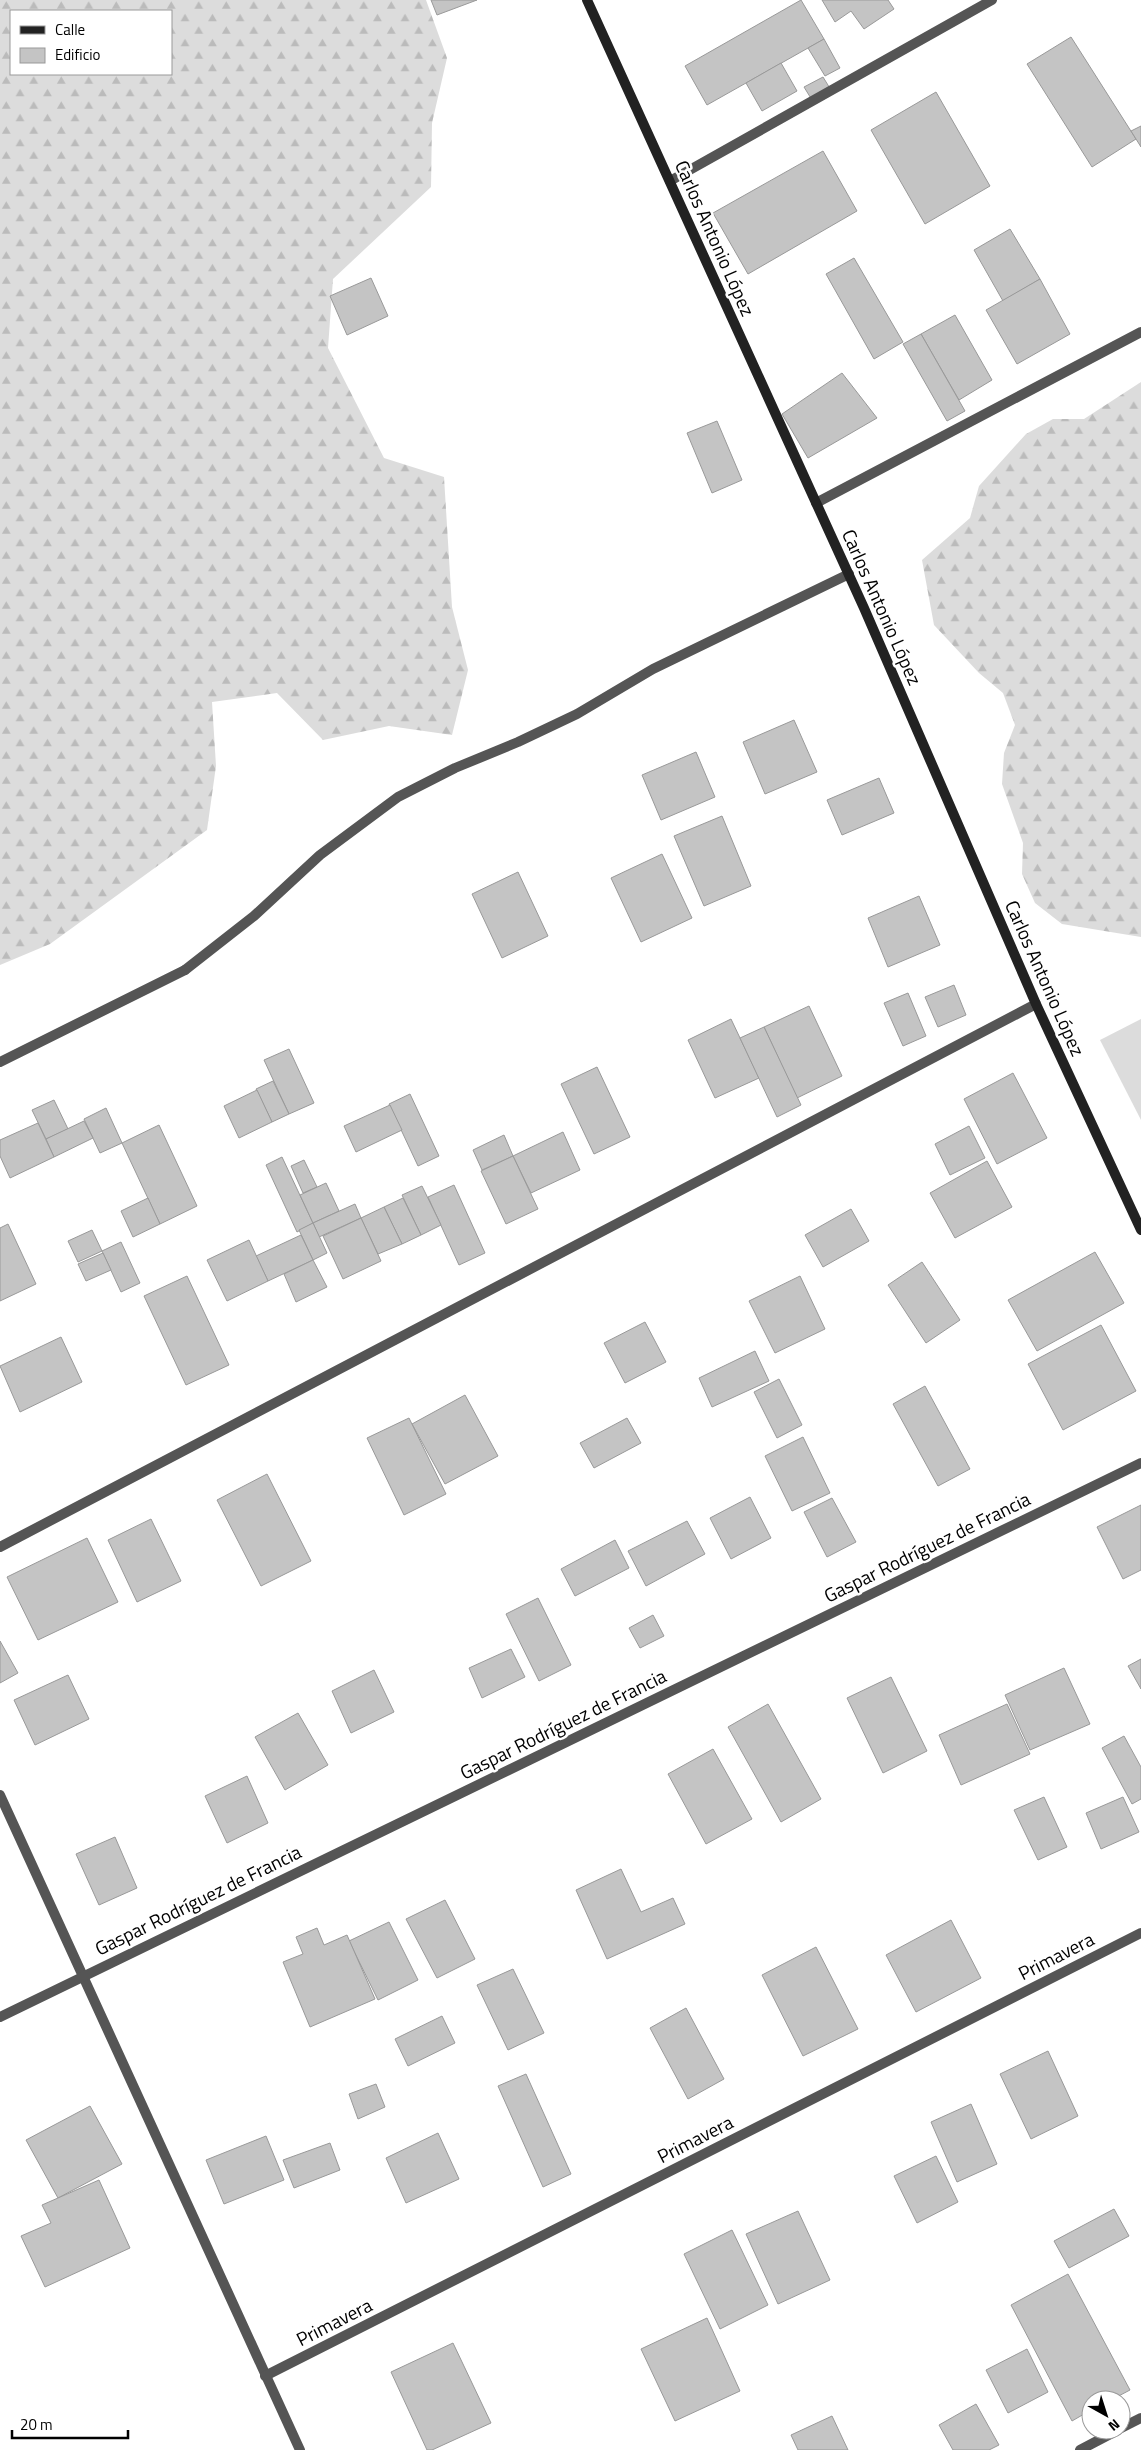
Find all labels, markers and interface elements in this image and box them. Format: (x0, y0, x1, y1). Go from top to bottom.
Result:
legend (10, 10, 172, 75)
text: Calle (55, 18, 85, 41)
text: Edificio (55, 43, 100, 66)
street label: Carlos Antonio López (668, 155, 763, 320)
street label: Carlos Antonio López (835, 524, 930, 689)
street label: Carlos Antonio López (998, 895, 1093, 1060)
street label: Gaspar Rodríguez de Francia (819, 1484, 1035, 1609)
street label: Gaspar Rodríguez de Francia (455, 1661, 671, 1786)
street label: Gaspar Rodríguez de Francia (90, 1837, 306, 1962)
street label: Primavera (1013, 1924, 1099, 1987)
street label: Primavera (652, 2107, 738, 2170)
street label: Primavera (291, 2290, 377, 2353)
north arrow (1081, 2390, 1131, 2440)
scale bar (12, 2408, 129, 2440)
text: 20 m (20, 2413, 53, 2436)
text: N (1104, 2414, 1125, 2437)

